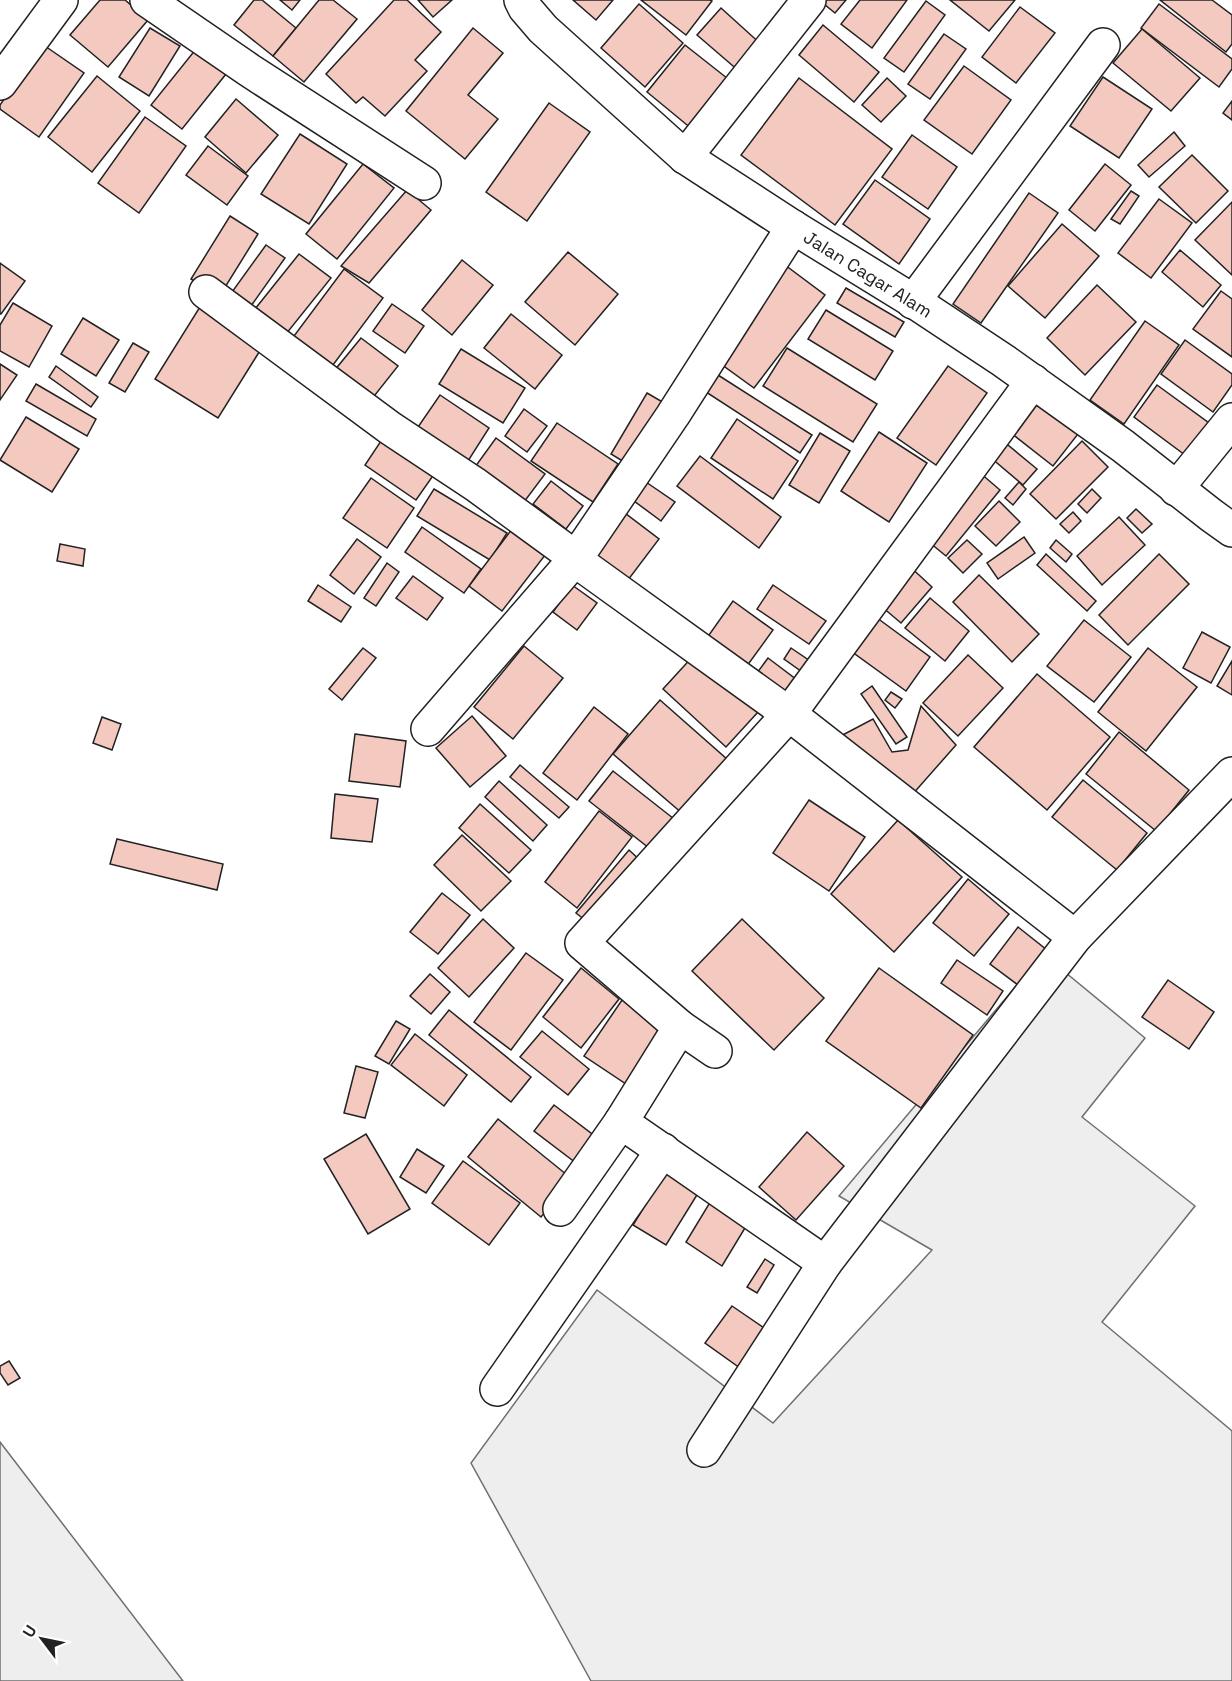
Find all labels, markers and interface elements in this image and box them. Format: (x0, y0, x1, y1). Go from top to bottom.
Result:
street label: Jalan Cagar Alam (799, 225, 937, 323)
north arrow (12, 1609, 72, 1669)
text: U (18, 1621, 41, 1641)

